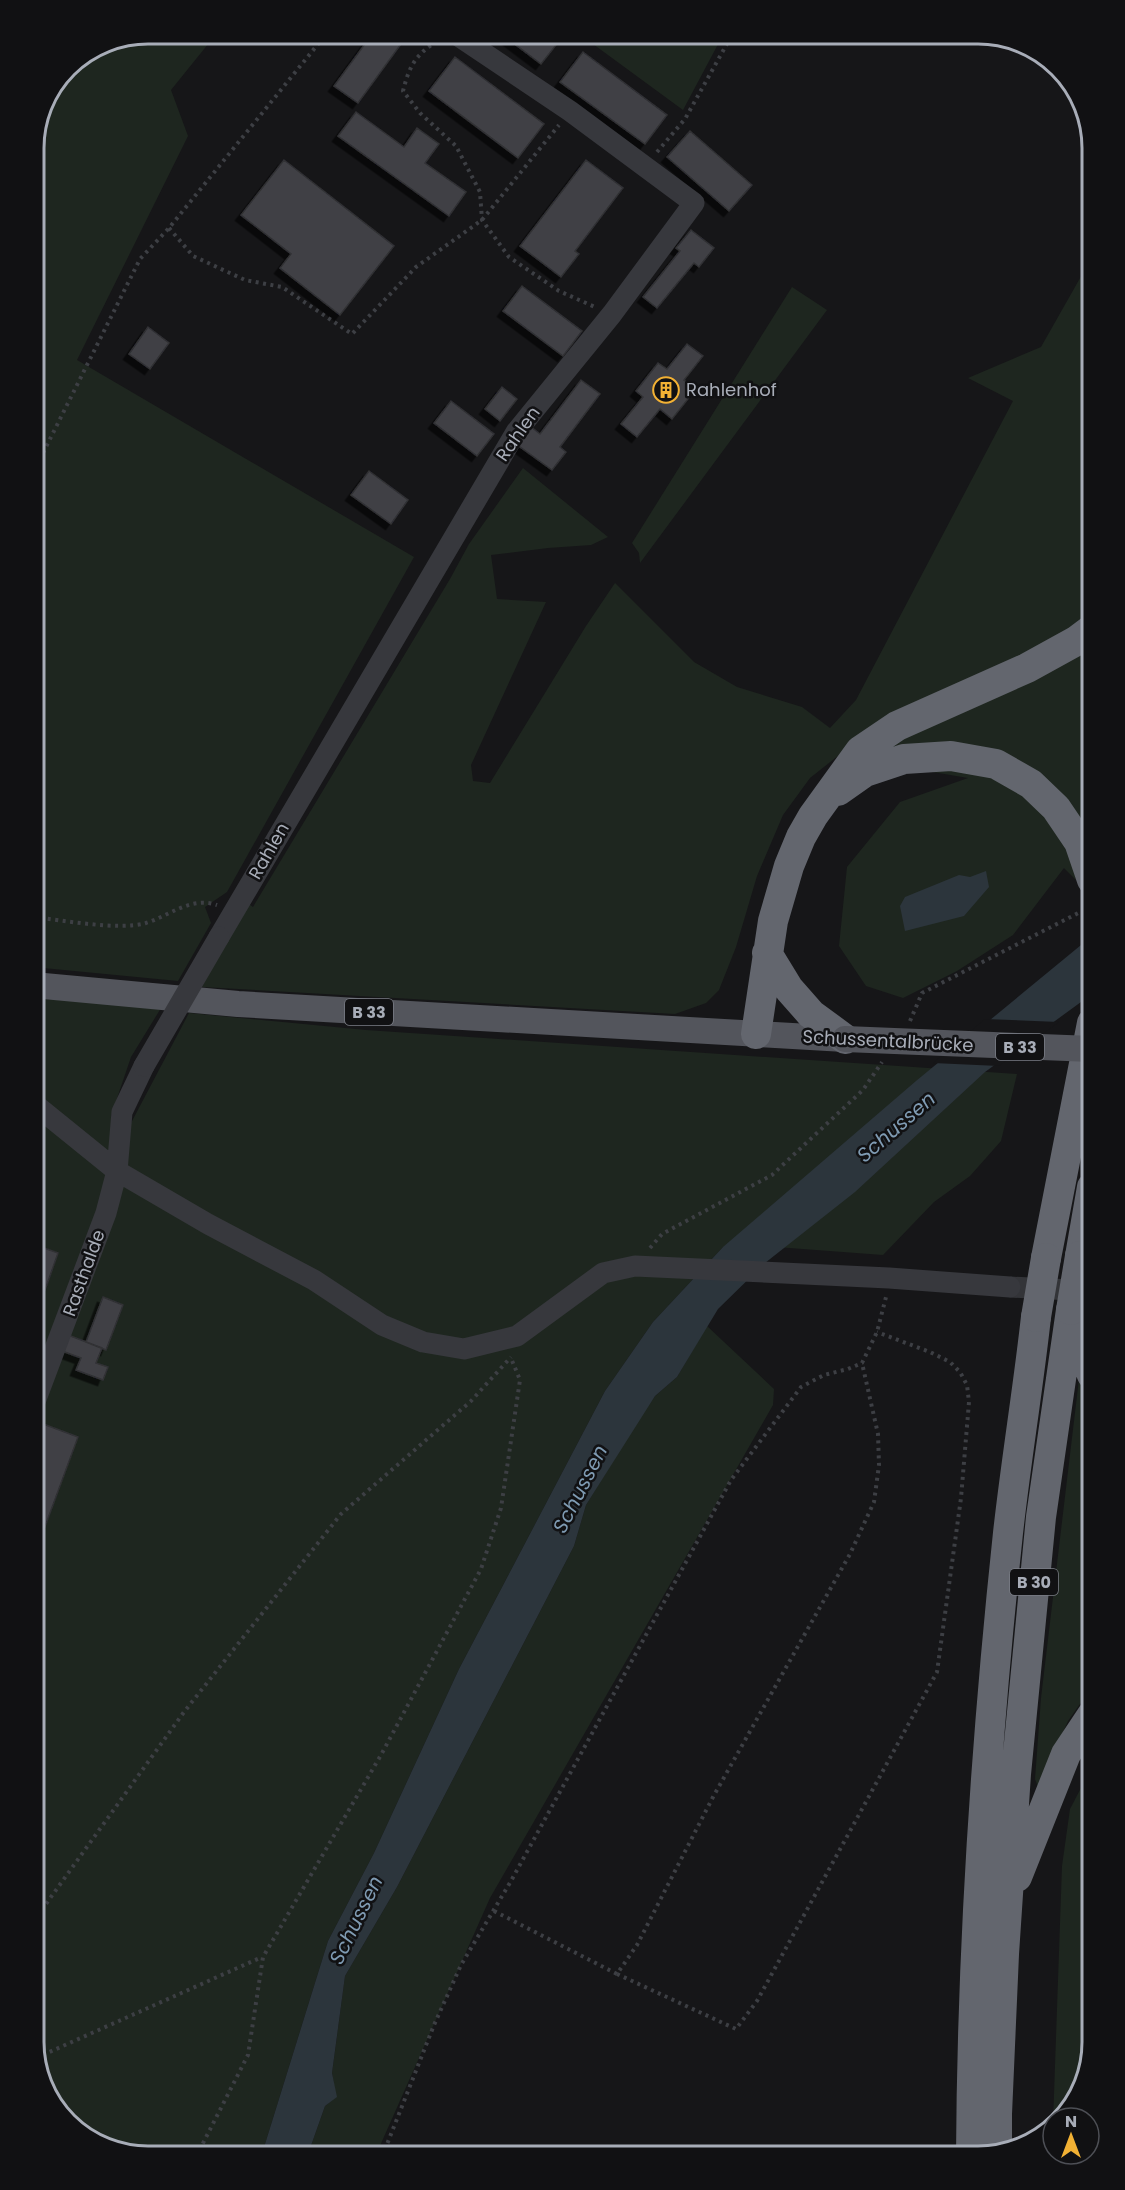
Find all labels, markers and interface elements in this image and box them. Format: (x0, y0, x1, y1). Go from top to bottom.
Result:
building icon: Rahlenhof (651, 375, 681, 405)
place label: Rahlenhof (686, 377, 777, 402)
street label: Rahlen (490, 401, 546, 466)
street label: Rahlen (242, 818, 295, 884)
road number: B 33 (345, 999, 393, 1025)
street label: Schussentalbrücke (802, 1024, 974, 1057)
road number: B 33 (996, 1034, 1044, 1060)
water label: Schussen (851, 1085, 941, 1169)
street label: Rasthalde (56, 1226, 111, 1320)
water label: Schussen (546, 1440, 614, 1538)
road number: B 30 (1010, 1569, 1058, 1595)
water label: Schussen (322, 1871, 390, 1969)
north arrow (1041, 2106, 1101, 2166)
text: N (1065, 2110, 1077, 2133)

